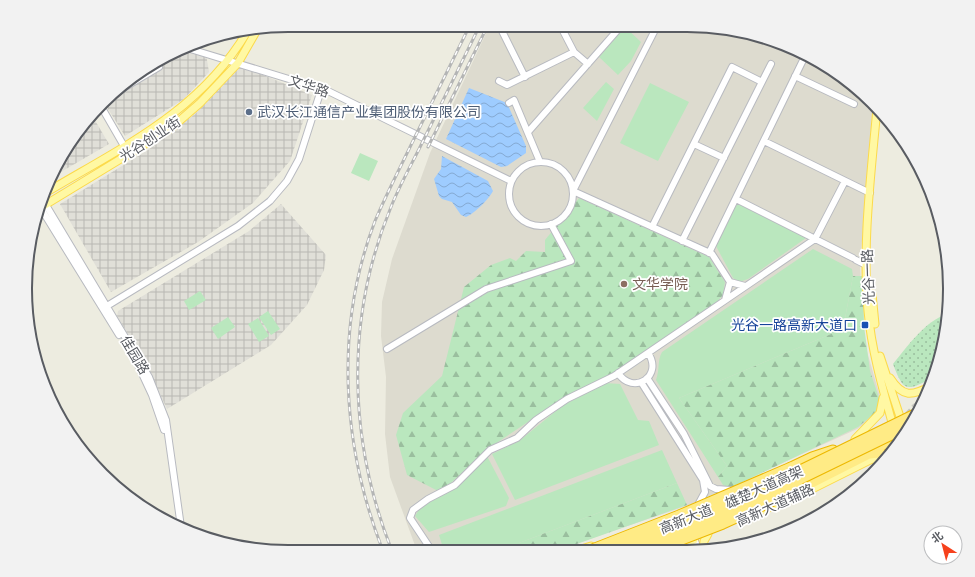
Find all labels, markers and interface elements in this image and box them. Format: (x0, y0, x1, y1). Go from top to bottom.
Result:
street label: 文华路 (286, 70, 332, 102)
place label: 武汉长江通信产业集团股份有限公司 (257, 102, 481, 122)
marker: 武汉长江通信产业集团股份有限公司 (244, 107, 254, 117)
street label: 光谷创业街 (115, 112, 185, 166)
street label: 光谷一路 (857, 249, 879, 305)
place label: 文华学院 (632, 274, 688, 294)
marker: 文华学院 (619, 279, 629, 289)
place label: 光谷一路高新大道口 (731, 315, 857, 335)
marker: 光谷一路高新大道口 (860, 320, 870, 330)
street label: 佳园路 (116, 332, 154, 378)
street label: 雄楚大道高架 (722, 461, 806, 513)
street label: 高新大道辅路 (733, 479, 817, 531)
street label: 高新大道 (656, 499, 716, 539)
north arrow (923, 525, 963, 565)
text: 北 (928, 527, 946, 547)

